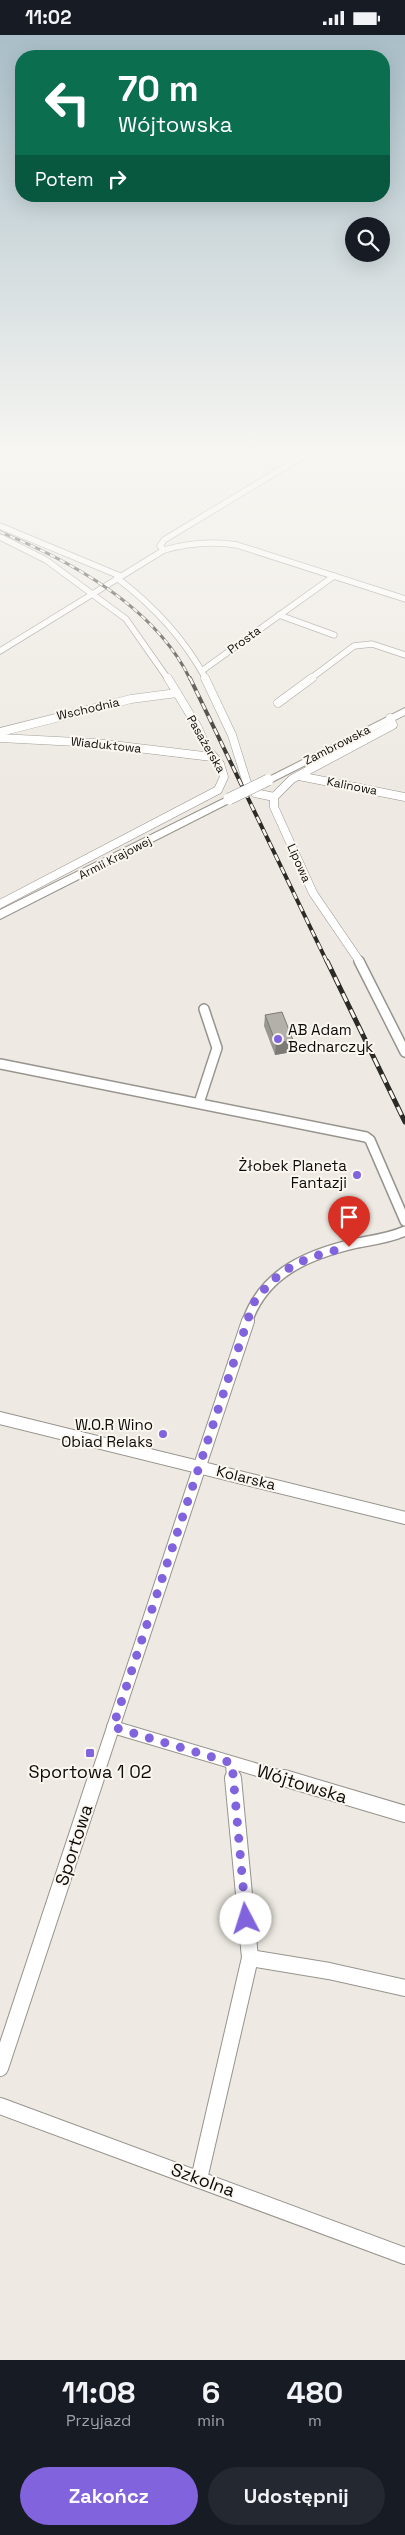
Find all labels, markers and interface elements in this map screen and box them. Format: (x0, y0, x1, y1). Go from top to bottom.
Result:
text: 11:02 (25, 5, 71, 30)
text: 70 m (118, 67, 199, 111)
icon: left (35, 70, 100, 135)
text: Wójtowska (118, 110, 232, 138)
icon: right (103, 165, 131, 193)
text: Potem (35, 167, 93, 192)
map controls (345, 217, 390, 262)
button: search (345, 217, 390, 262)
street label: Prosta (224, 622, 264, 657)
street label: Wschodnia (55, 694, 121, 724)
street label: Pasażerska (183, 712, 229, 776)
street label: Zambrowska (301, 721, 373, 769)
street label: Wiaduktowa (70, 733, 142, 757)
street label: Kalinowa (325, 773, 379, 799)
street label: Armii Krajowej (76, 833, 154, 883)
street label: Lipowa (283, 841, 315, 885)
place label: AB Adam Bednarczyk (288, 1020, 373, 1056)
marker: AB Adam Bednarczyk (272, 1033, 284, 1045)
place label: Żłobek Planeta Fantazji (238, 1156, 347, 1192)
marker: Żłobek Planeta Fantazji (351, 1169, 363, 1181)
pin (328, 1196, 370, 1247)
icon: arrive (335, 1203, 363, 1231)
place label: W.O.R Wino Obiad Relaks (61, 1415, 153, 1451)
marker: W.O.R Wino Obiad Relaks (157, 1428, 169, 1440)
street label: Kolarska (215, 1461, 278, 1494)
marker: Sportowa 1 02 (84, 1747, 96, 1759)
street label: Wójtowska (254, 1759, 350, 1808)
place label: Sportowa 1 02 (28, 1760, 152, 1783)
street label: Sportowa (50, 1801, 97, 1888)
position arrow (219, 1892, 271, 1944)
street label: Szkolna (168, 2157, 238, 2202)
text: 11:08 (62, 2373, 135, 2412)
text: 6 (202, 2373, 220, 2412)
text: 480 (287, 2373, 343, 2412)
text: Przyjazd (66, 2410, 131, 2431)
text: min (197, 2410, 225, 2431)
text: m (308, 2410, 322, 2431)
button: Zakończ (20, 2467, 198, 2525)
button: Udostępnij (208, 2467, 385, 2525)

